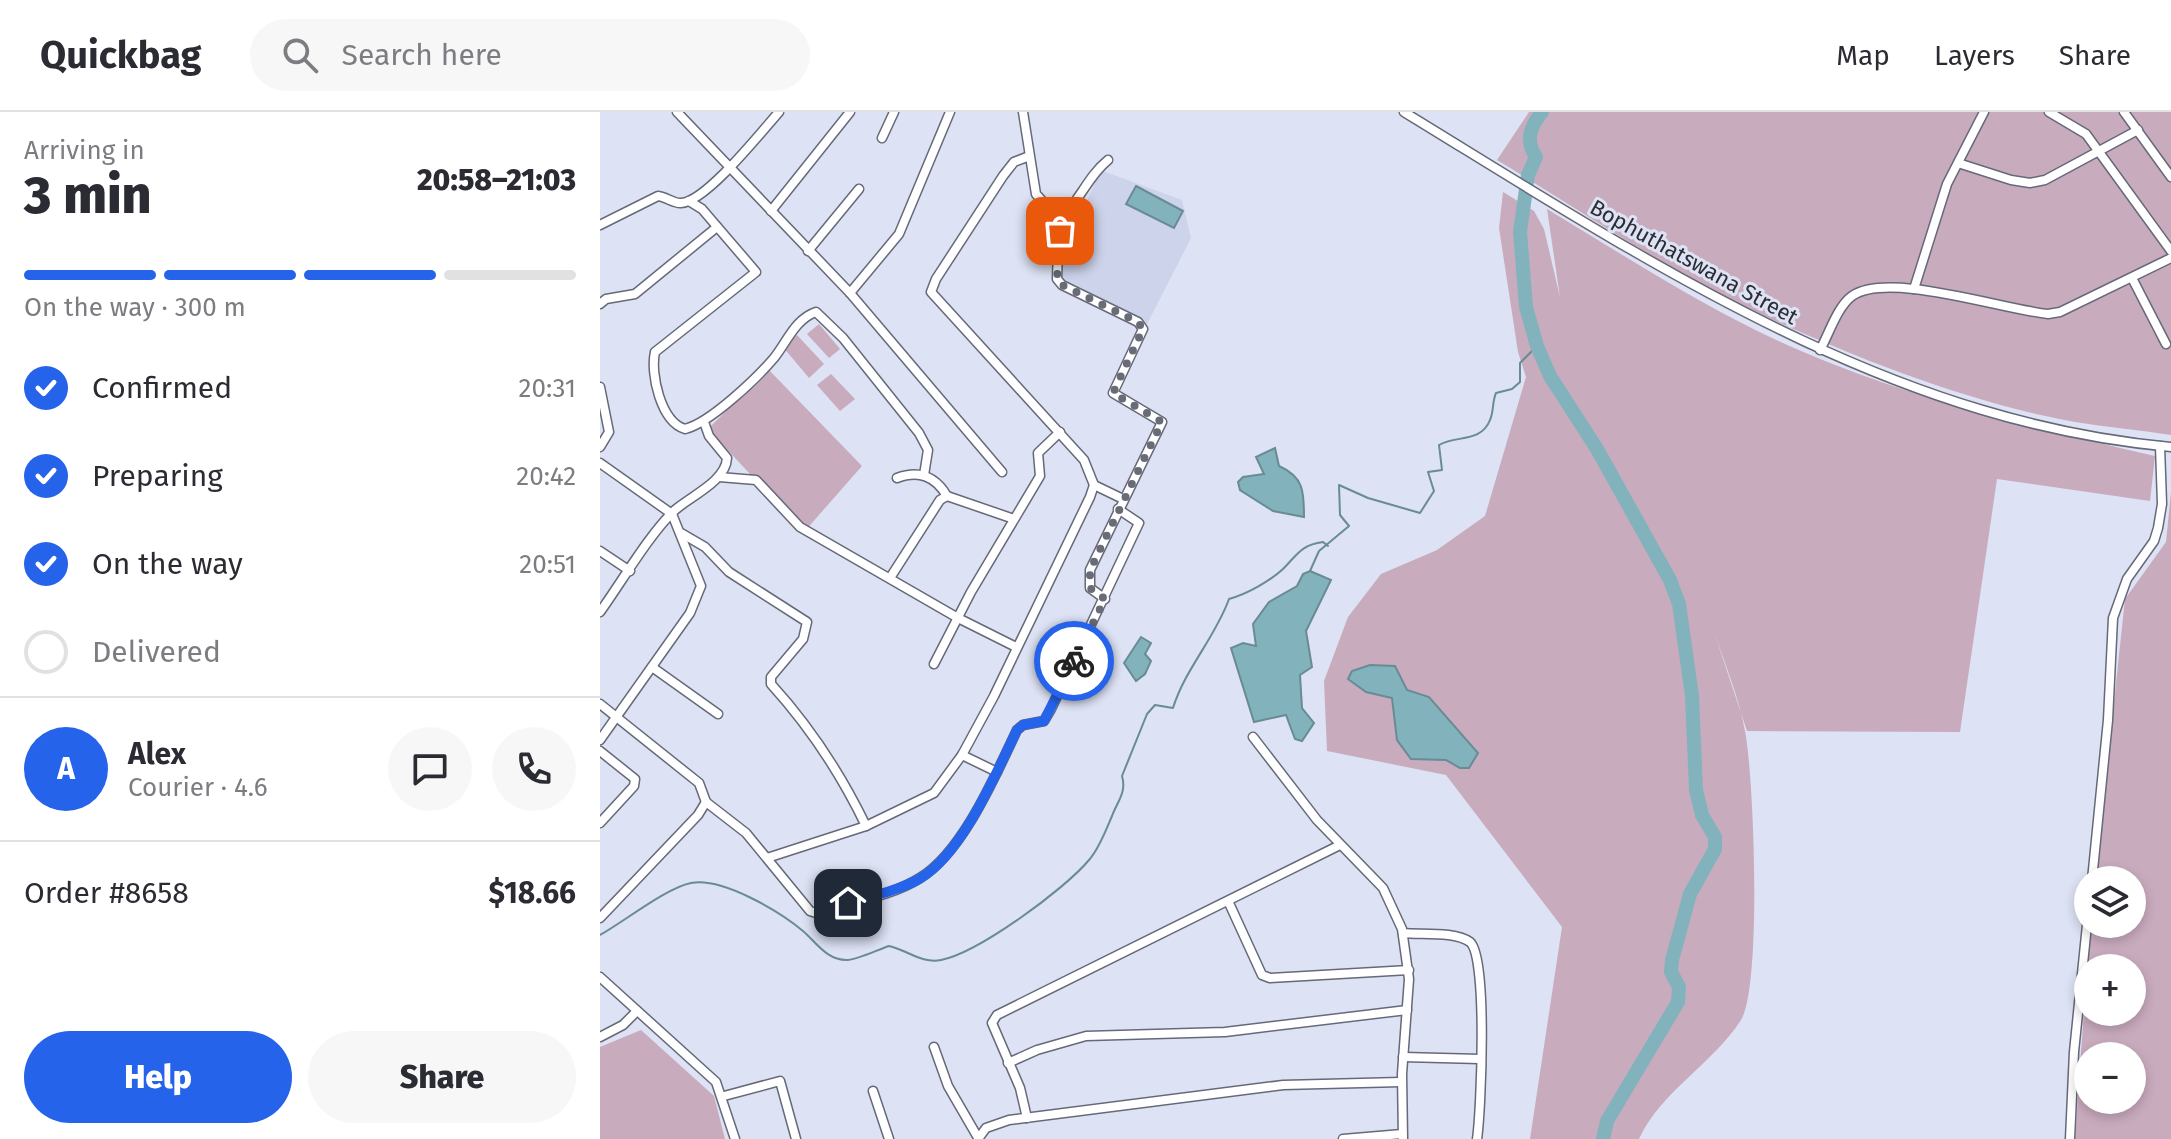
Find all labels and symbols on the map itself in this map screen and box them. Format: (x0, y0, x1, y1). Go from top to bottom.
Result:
street label: Bophuthatswana Street (1585, 194, 1803, 330)
pin (1026, 197, 1094, 265)
courier (1034, 621, 1114, 701)
pin (814, 869, 882, 937)

